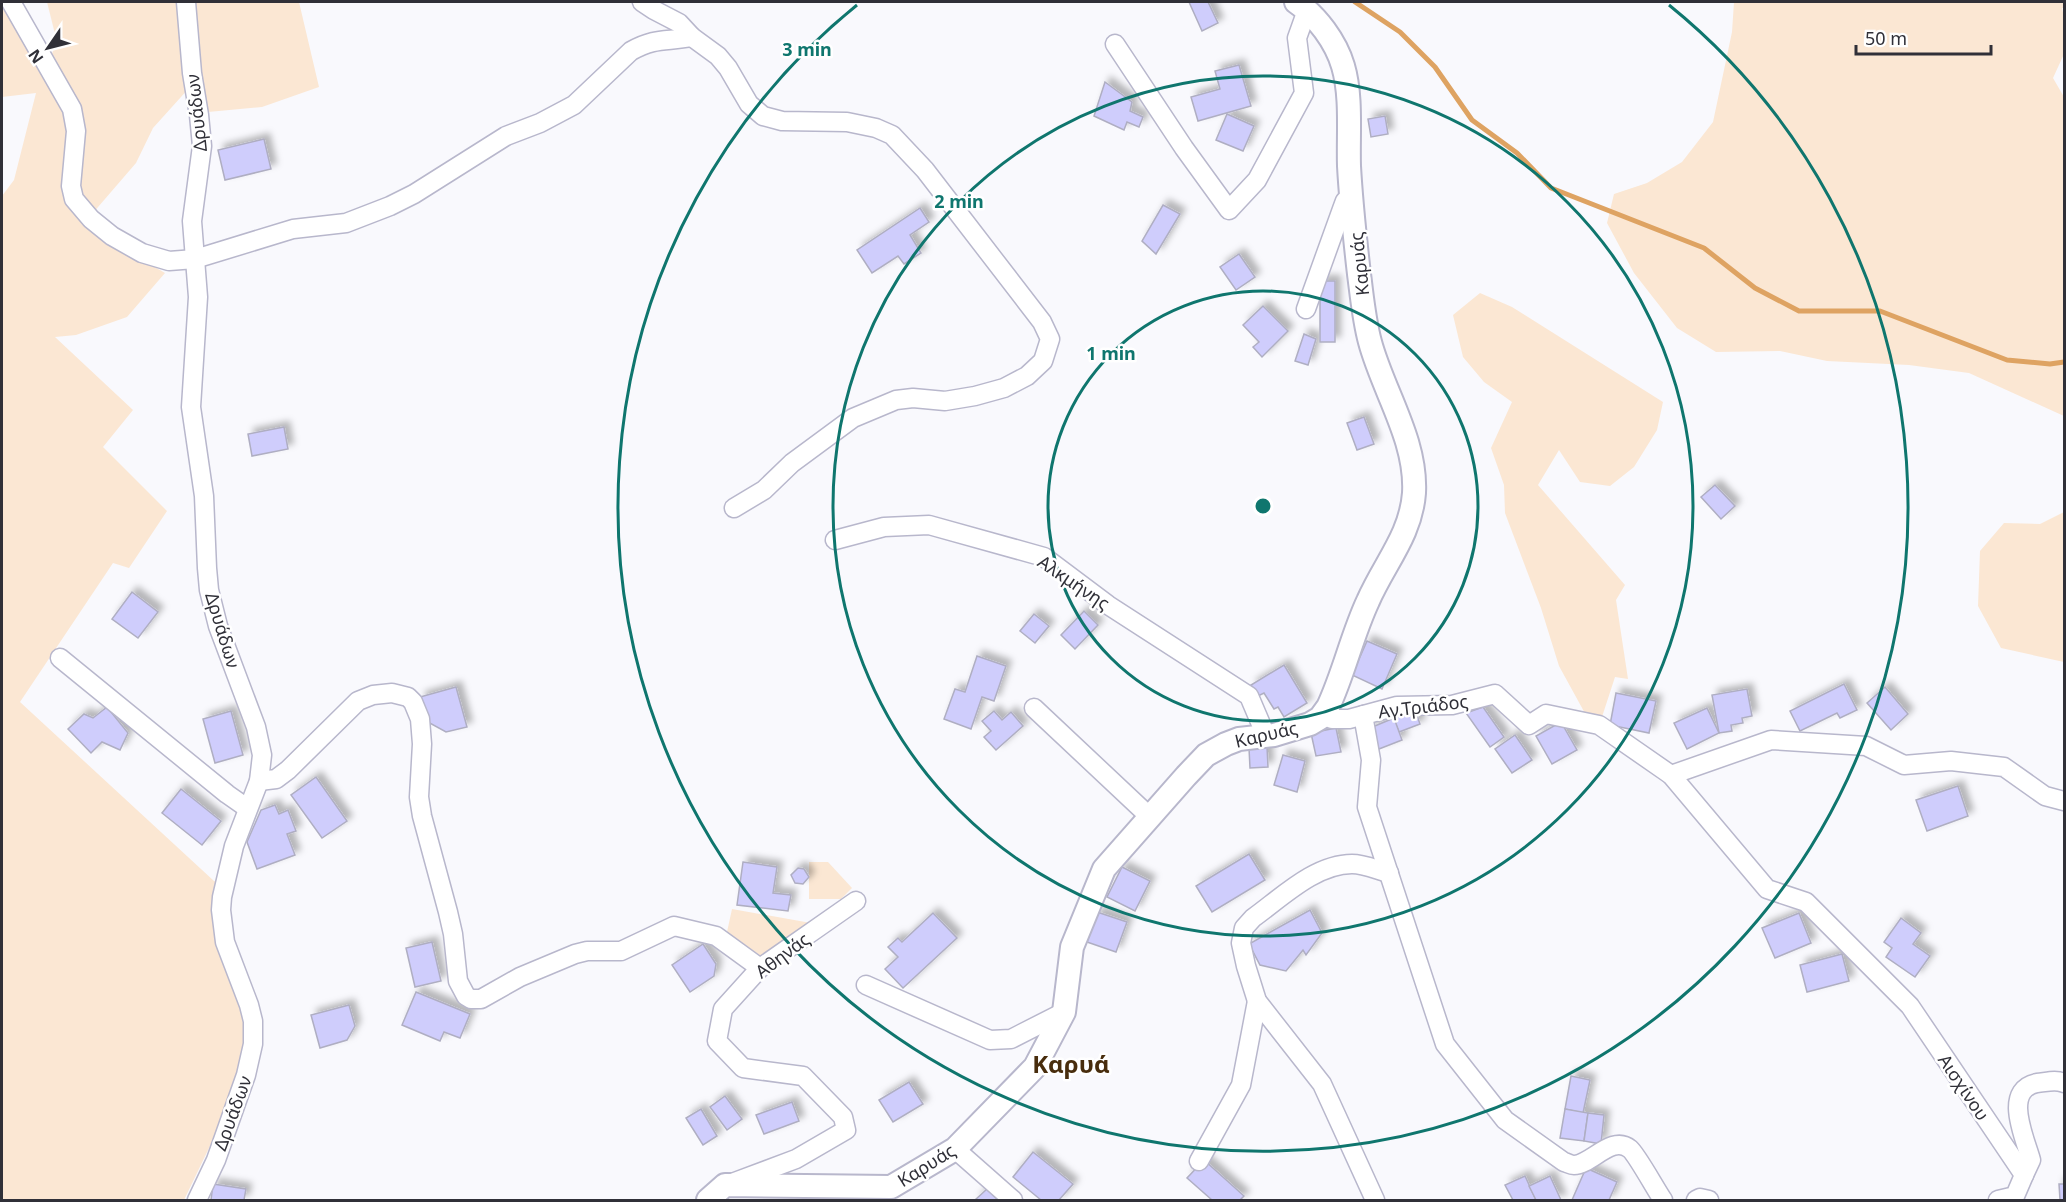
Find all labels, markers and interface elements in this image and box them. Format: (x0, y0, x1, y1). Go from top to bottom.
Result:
north arrow (18, 18, 78, 78)
scale bar (1856, 18, 1991, 56)
text: 50 m (1865, 26, 1907, 50)
text: 3 min (782, 37, 832, 61)
text: N (23, 45, 48, 68)
street label: Δρυάδων (180, 73, 212, 153)
text: 2 min (934, 189, 984, 213)
street label: Καρυάς (1344, 231, 1374, 297)
text: 1 min (1086, 341, 1136, 365)
centre of rings (1253, 496, 1273, 516)
street label: Αλκμήνης (1033, 549, 1115, 615)
street label: Δρυάδων (200, 589, 246, 671)
street label: Αγ.Τριάδος (1377, 689, 1470, 723)
street label: Καρυάς (1232, 715, 1300, 753)
street label: Αθηνάς (750, 927, 814, 983)
district label: Καρυά (1032, 1047, 1110, 1080)
street label: Αισχίνου (1933, 1049, 1995, 1125)
street label: Δρυάδων (207, 1072, 257, 1154)
street label: Καρυάς (893, 1138, 960, 1192)

